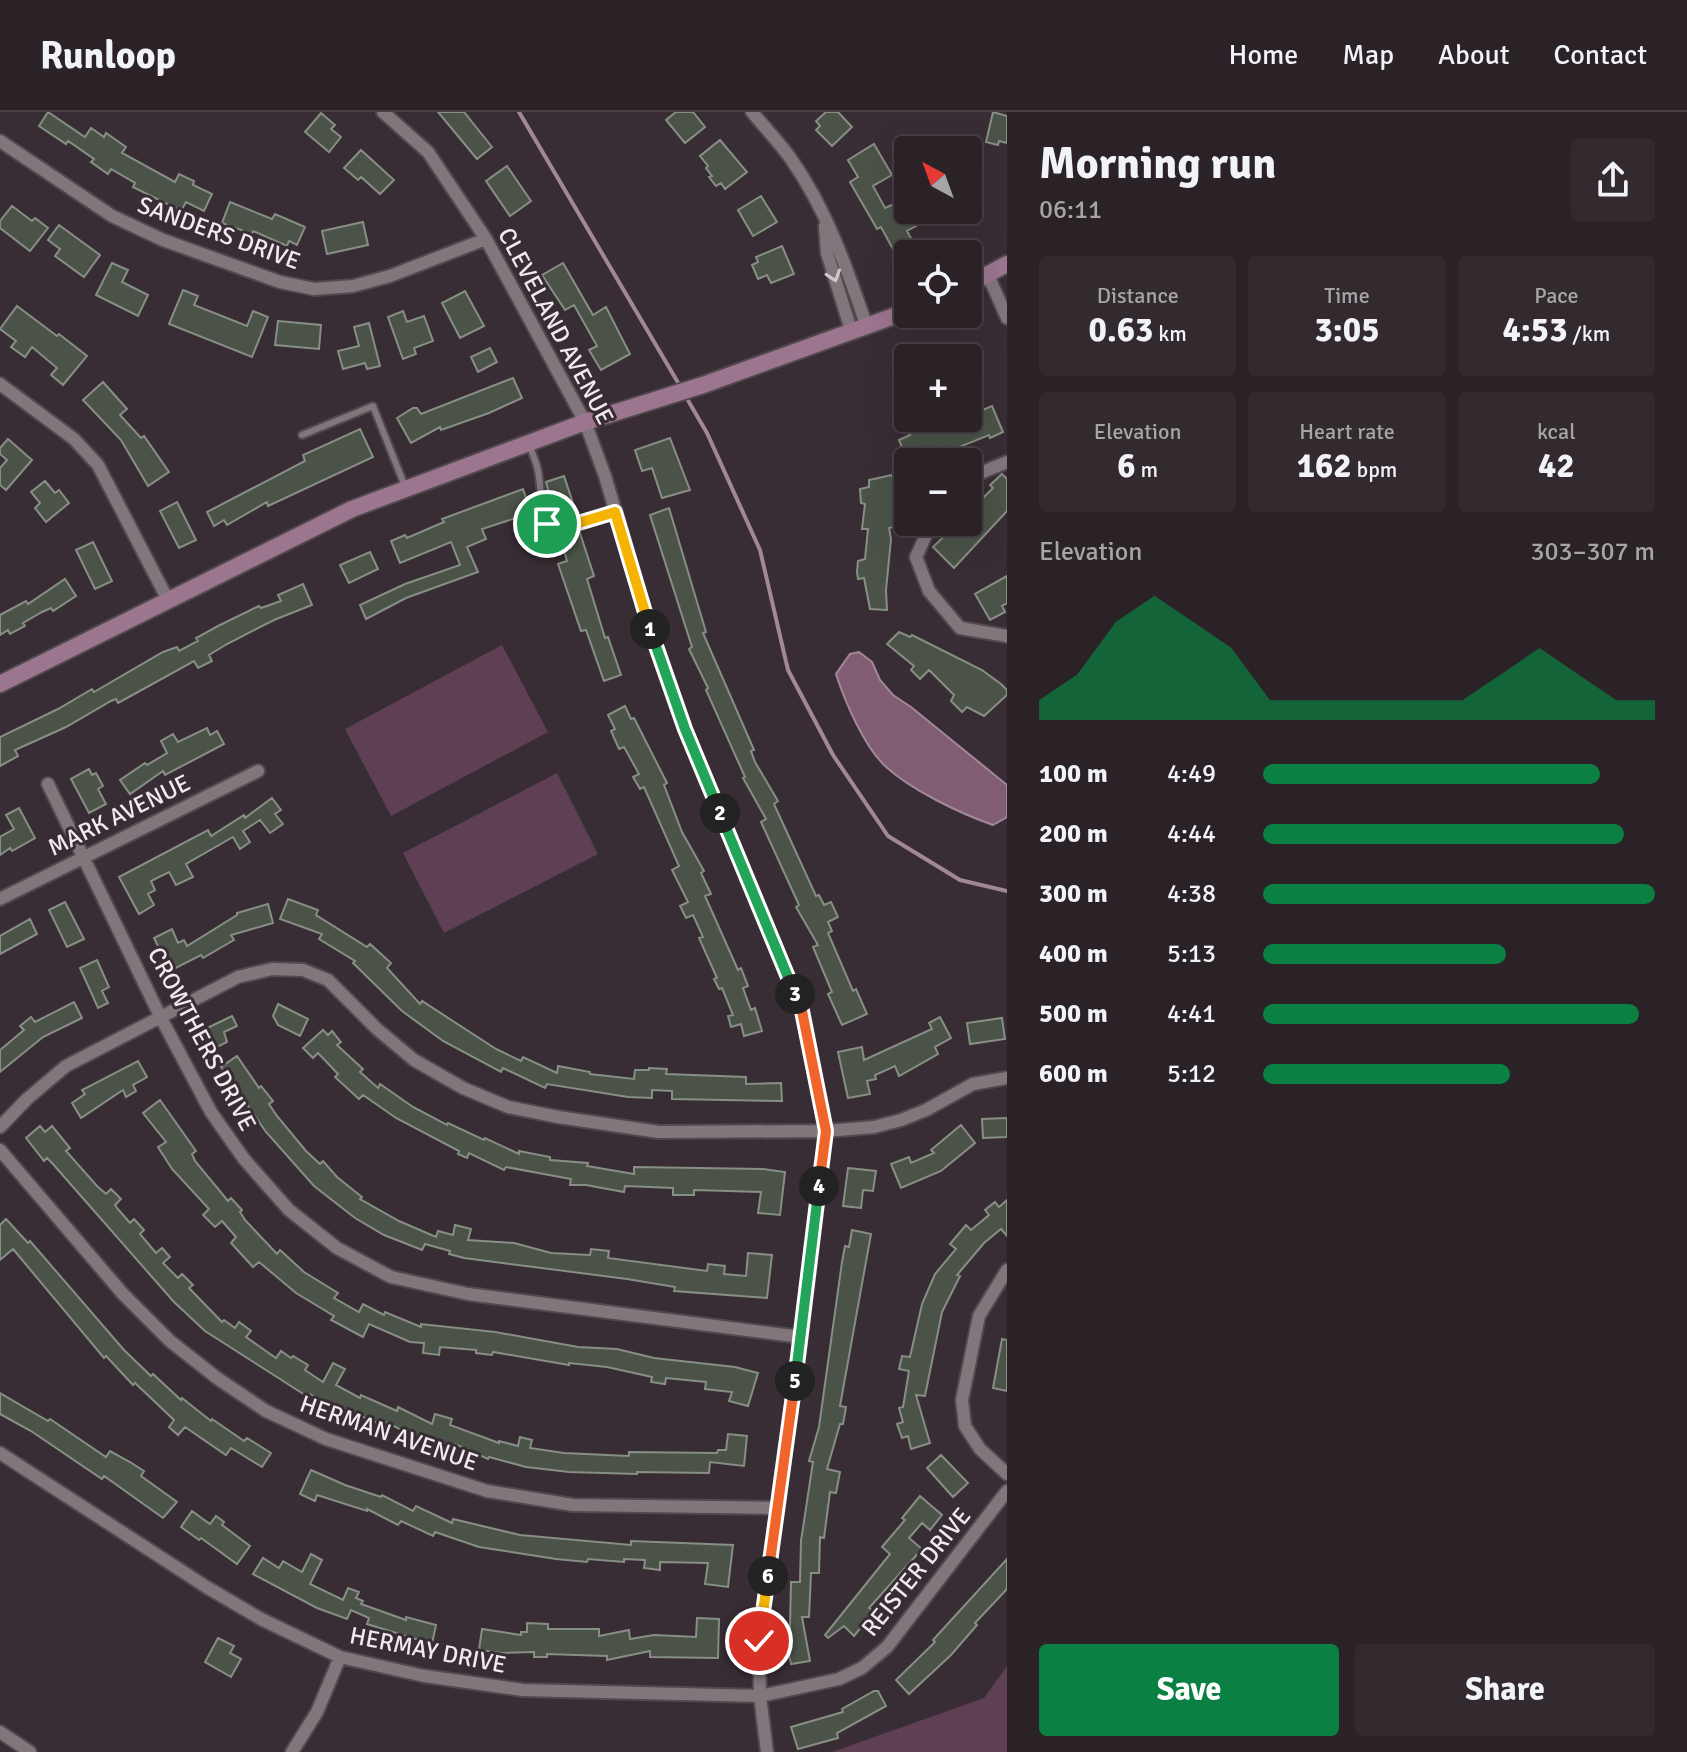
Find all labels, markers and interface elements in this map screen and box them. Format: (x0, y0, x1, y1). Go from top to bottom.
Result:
text: Runloop (40, 32, 176, 79)
text: Home (1229, 38, 1298, 72)
text: Map (1342, 38, 1394, 72)
text: About (1438, 38, 1510, 72)
text: Contact (1554, 38, 1647, 72)
north arrow (894, 136, 982, 224)
map controls (894, 136, 982, 536)
text: Morning run (1039, 137, 1276, 191)
button: share (1571, 138, 1655, 222)
street label: SANDERS DRIVE (134, 190, 304, 276)
text: 06:11 (1039, 194, 1102, 226)
street label: CLEVELAND AVENUE (491, 222, 621, 430)
button: locate (894, 240, 982, 328)
one-way arrow (825, 269, 841, 283)
text: Distance (1097, 282, 1179, 309)
text: Time (1324, 282, 1370, 309)
text: Pace (1534, 282, 1578, 309)
text: 0.63 (1089, 309, 1153, 351)
text: 3:05 (1314, 309, 1380, 351)
text: 4:53 (1502, 309, 1568, 351)
text: km (1153, 320, 1187, 347)
text: /km (1568, 320, 1610, 347)
button: + (894, 344, 982, 432)
text: Elevation (1094, 418, 1181, 445)
text: Heart rate (1299, 418, 1395, 445)
text: kcal (1537, 418, 1576, 445)
text: 6 (1117, 445, 1136, 487)
text: 162 (1297, 445, 1352, 487)
text: 42 (1538, 445, 1575, 487)
button: − (894, 448, 982, 536)
text: m (1136, 456, 1158, 483)
text: bpm (1352, 456, 1397, 483)
pin (513, 490, 581, 558)
icon: arrive (525, 502, 569, 546)
text: Elevation (1039, 536, 1143, 568)
text: 303–307 m (1531, 536, 1655, 568)
pin: 1 (630, 609, 670, 649)
text: 1 (644, 615, 656, 642)
text: 100 m (1039, 758, 1108, 790)
text: 4:49 (1167, 758, 1216, 790)
street label: MARK AVENUE (43, 768, 195, 862)
pin: 2 (700, 793, 740, 833)
text: 2 (714, 799, 726, 826)
text: 200 m (1039, 818, 1108, 850)
text: 4:44 (1167, 818, 1216, 850)
text: 300 m (1039, 878, 1108, 910)
text: 4:38 (1167, 878, 1216, 910)
text: 400 m (1039, 938, 1108, 970)
text: 5:13 (1167, 938, 1216, 970)
street label: CROWTHERS DRIVE (141, 942, 263, 1136)
pin: 3 (775, 974, 815, 1014)
text: 3 (789, 980, 801, 1007)
text: 500 m (1039, 998, 1108, 1030)
text: 4:41 (1167, 998, 1216, 1030)
text: 600 m (1039, 1058, 1108, 1090)
text: 5:12 (1167, 1058, 1216, 1090)
pin: 4 (799, 1166, 839, 1206)
text: 4 (813, 1172, 825, 1199)
pin: 5 (775, 1361, 815, 1401)
text: 5 (789, 1367, 801, 1394)
street label: HERMAN AVENUE (296, 1388, 482, 1478)
street label: REISTER DRIVE (855, 1501, 977, 1643)
pin: 6 (748, 1556, 788, 1596)
text: 6 (762, 1562, 774, 1589)
pin (725, 1607, 793, 1675)
icon: check (737, 1619, 781, 1663)
street label: HERMAY DRIVE (347, 1620, 509, 1680)
button: Save (1039, 1644, 1339, 1736)
button: Share (1355, 1644, 1655, 1736)

